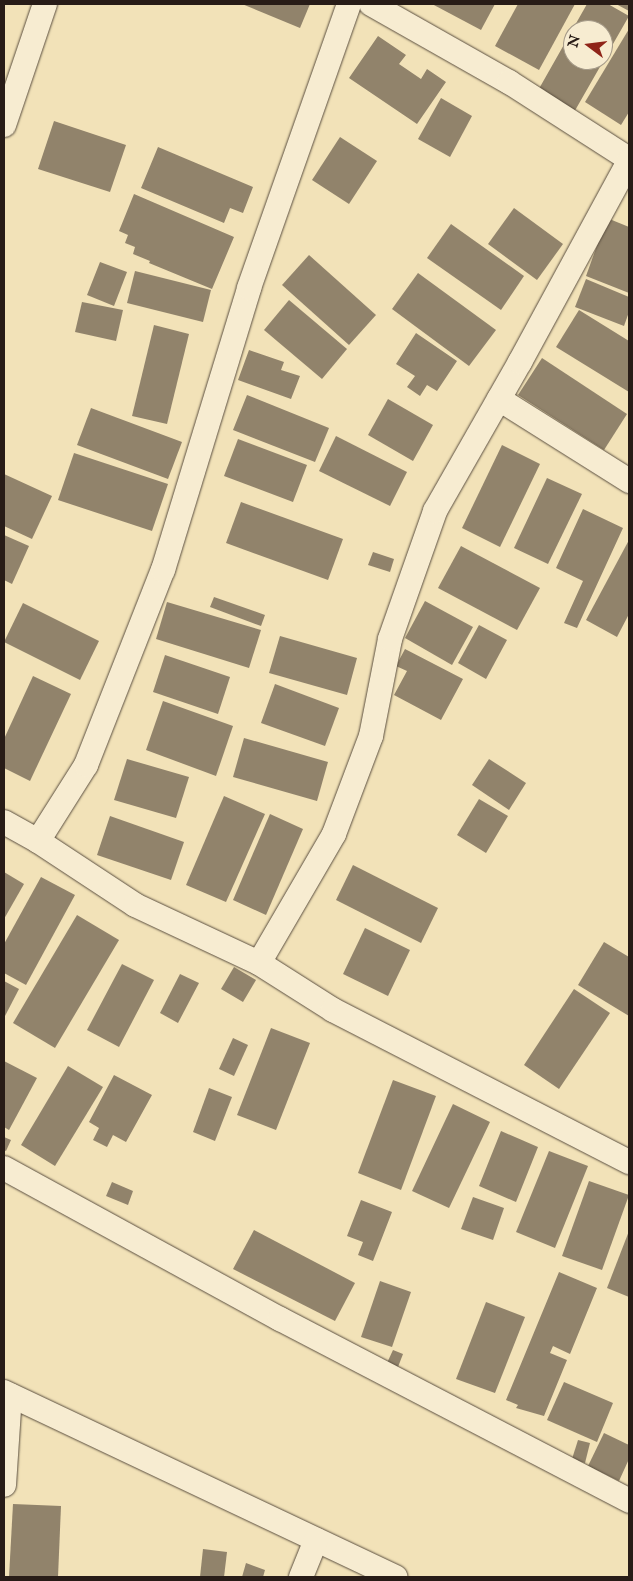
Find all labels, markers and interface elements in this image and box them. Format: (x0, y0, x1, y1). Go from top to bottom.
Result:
north arrow (563, 20, 613, 70)
text: N (564, 33, 585, 50)

